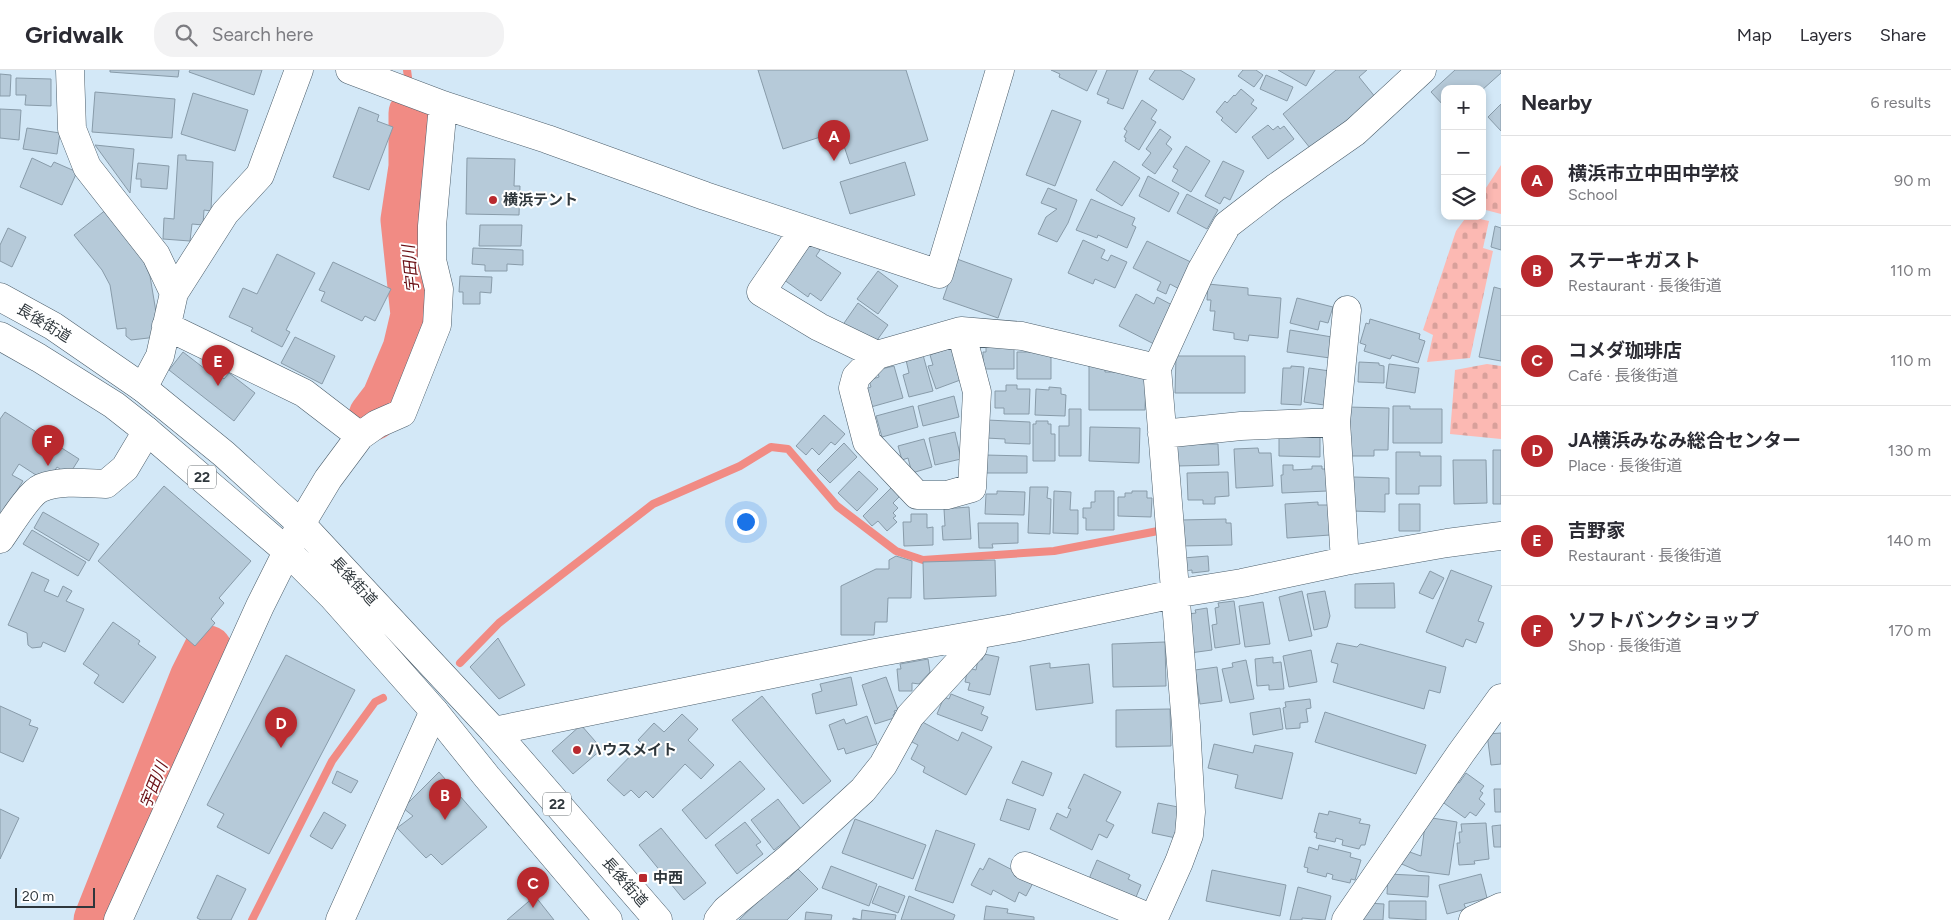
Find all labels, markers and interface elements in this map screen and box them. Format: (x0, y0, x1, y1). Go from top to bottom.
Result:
search box (154, 12, 504, 57)
text: Gridwalk (25, 20, 124, 49)
icon: search (172, 21, 200, 49)
text: Search here (212, 23, 313, 46)
text: Map (1737, 24, 1772, 46)
text: Layers (1800, 24, 1852, 46)
text: Share (1880, 24, 1926, 46)
map controls (1441, 85, 1486, 220)
button: + (1441, 85, 1486, 130)
text: Nearby (1521, 90, 1592, 115)
text: 6 results (1870, 93, 1931, 112)
pin: A (818, 120, 850, 161)
button: − (1441, 130, 1486, 175)
text: 横浜市立中田中学校 (1568, 162, 1739, 185)
text: A (1531, 171, 1543, 190)
text: 90 m (1894, 171, 1931, 190)
button: layers (1441, 175, 1486, 220)
text: School (1568, 185, 1618, 204)
place label: 横浜テント (503, 191, 578, 209)
marker: 横浜テント (487, 194, 499, 206)
water label: 宇田川 (398, 242, 422, 294)
text: ステーキガスト (1568, 249, 1701, 272)
text: B (1532, 261, 1542, 280)
text: 110 m (1890, 261, 1931, 280)
text: Restaurant · 長後街道 (1568, 276, 1722, 295)
street label: 長後街道 (14, 300, 74, 346)
text: コメダ珈琲店 (1568, 339, 1682, 362)
pin: E (202, 345, 234, 386)
text: C (1531, 351, 1543, 370)
text: 110 m (1890, 351, 1931, 370)
text: Café · 長後街道 (1568, 366, 1678, 385)
pin: F (32, 425, 64, 466)
text: JA横浜みなみ総合センター (1568, 429, 1801, 452)
text: D (1531, 441, 1543, 460)
text: 130 m (1888, 441, 1931, 460)
text: Place · 長後街道 (1568, 456, 1682, 475)
road number: 22 (188, 466, 216, 488)
your location (733, 509, 759, 535)
text: 吉野家 (1568, 519, 1625, 542)
text: E (1532, 531, 1542, 550)
text: 140 m (1887, 531, 1931, 550)
text: Restaurant · 長後街道 (1568, 546, 1722, 565)
street label: 長後街道 (327, 553, 381, 609)
text: ソフトバンクショップ (1568, 609, 1759, 632)
text: F (1533, 621, 1541, 640)
text: 170 m (1888, 621, 1931, 640)
text: Shop · 長後街道 (1568, 636, 1681, 655)
pin: D (265, 707, 297, 748)
place label: ハウスメイト (587, 741, 677, 759)
marker: ハウスメイト (571, 744, 583, 756)
water label: 宇田川 (136, 758, 172, 811)
pin: B (429, 779, 461, 820)
road number: 22 (543, 792, 571, 816)
street label: 長後街道 (599, 853, 651, 911)
pin: C (517, 867, 549, 908)
place label: 中西 (653, 869, 683, 887)
marker: 中西 (637, 872, 649, 884)
scale bar (15, 885, 95, 908)
text: 20 m (22, 888, 54, 905)

